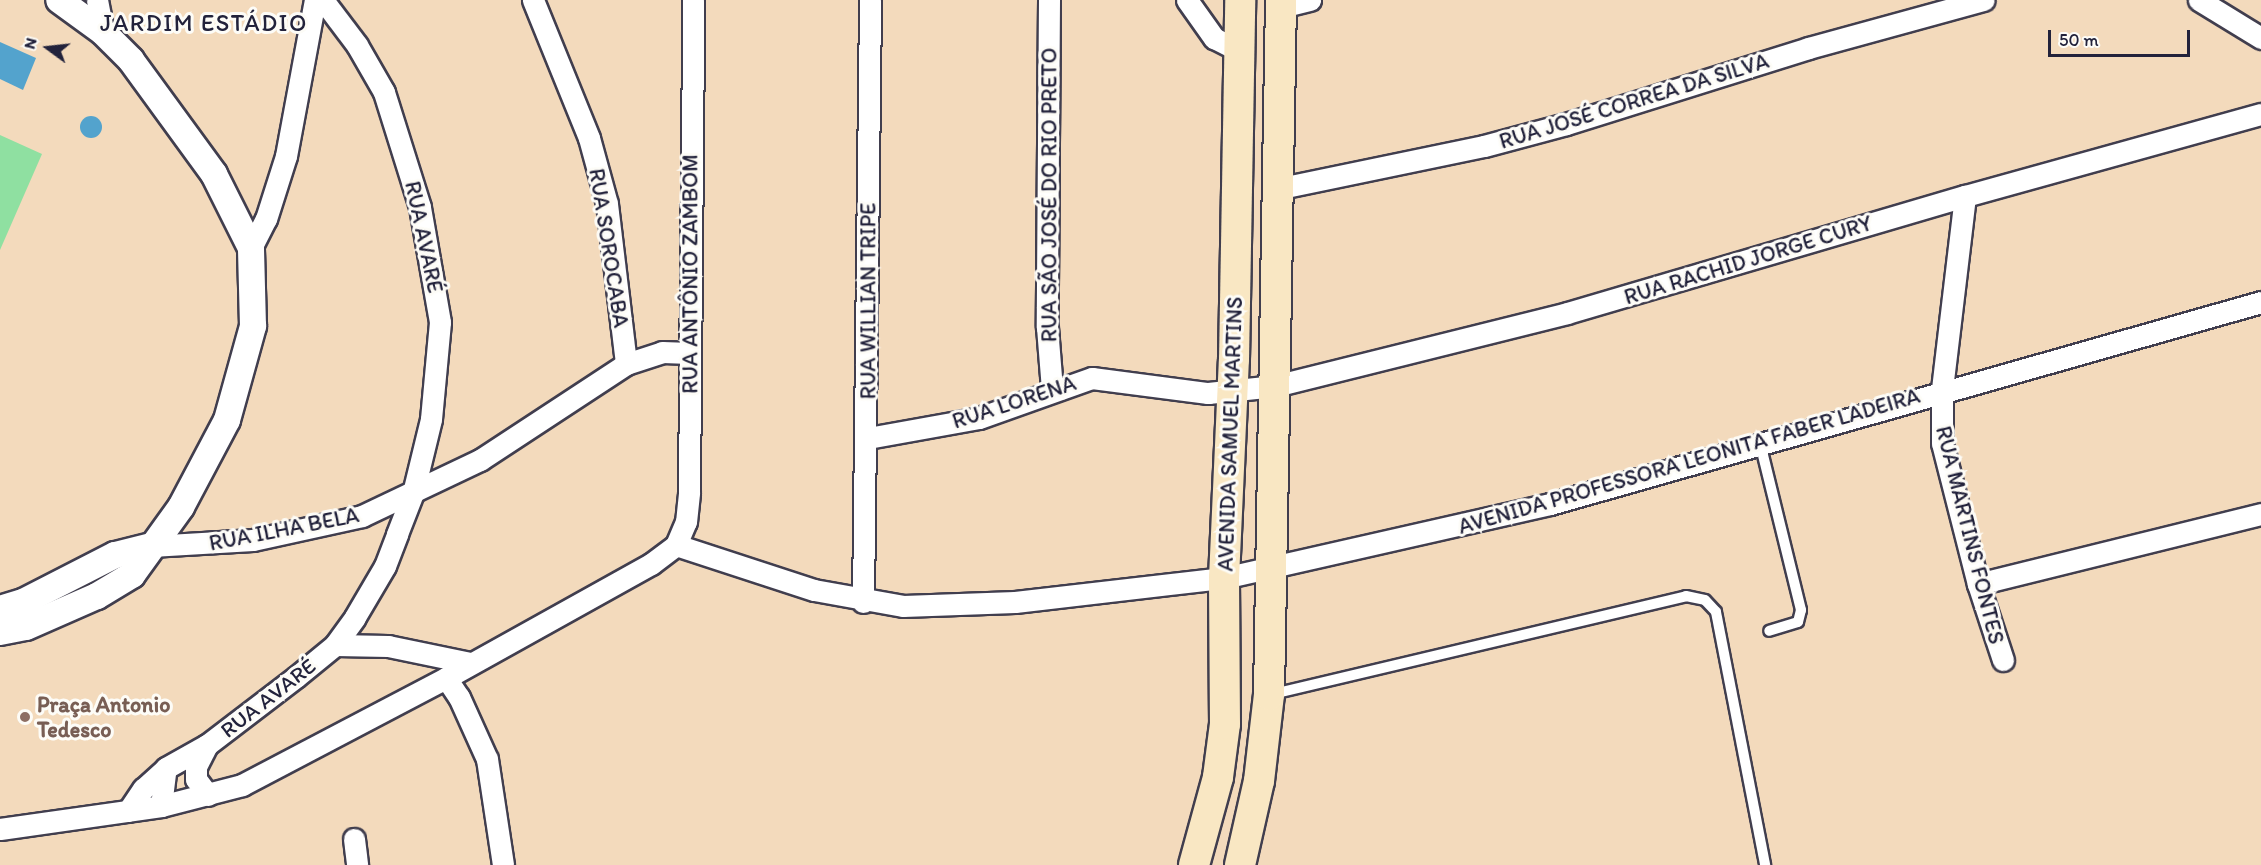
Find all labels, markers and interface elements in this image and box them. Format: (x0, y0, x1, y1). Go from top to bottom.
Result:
district label: JARDIM ESTÁDIO (102, 9, 306, 37)
north arrow (18, 18, 78, 78)
scale bar (2051, 18, 2194, 56)
text: 50 m (2059, 29, 2099, 51)
text: N (20, 36, 41, 51)
street label: RUA JOSÉ CORREA DA SILVA (1494, 47, 1774, 155)
street label: RUA SÃO JOSÉ DO RIO PRETO (1036, 48, 1062, 342)
street label: RUA ANTÔNIO ZAMBOM (677, 155, 703, 393)
street label: RUA SOROCABA (583, 166, 635, 330)
street label: RUA AVARÉ (399, 179, 449, 295)
street label: RUA WILLIAN TRIPE (855, 203, 881, 399)
street label: RUA RACHID JORGE CURY (1621, 210, 1875, 310)
street label: AVENIDA SAMUEL MARTINS (1212, 297, 1248, 571)
street label: RUA LORENA (949, 370, 1079, 434)
street label: AVENIDA PROFESSORA LEONITA FABER LADEIRA (1453, 382, 1925, 540)
street label: RUA MARTINS FONTES (1930, 425, 2010, 645)
street label: RUA ILHA BELA (207, 502, 361, 556)
street label: RUA AVARÉ (215, 653, 321, 743)
place label: Praça Antonio Tedesco (37, 691, 171, 742)
marker: Praça Antonio Tedesco (18, 710, 32, 724)

